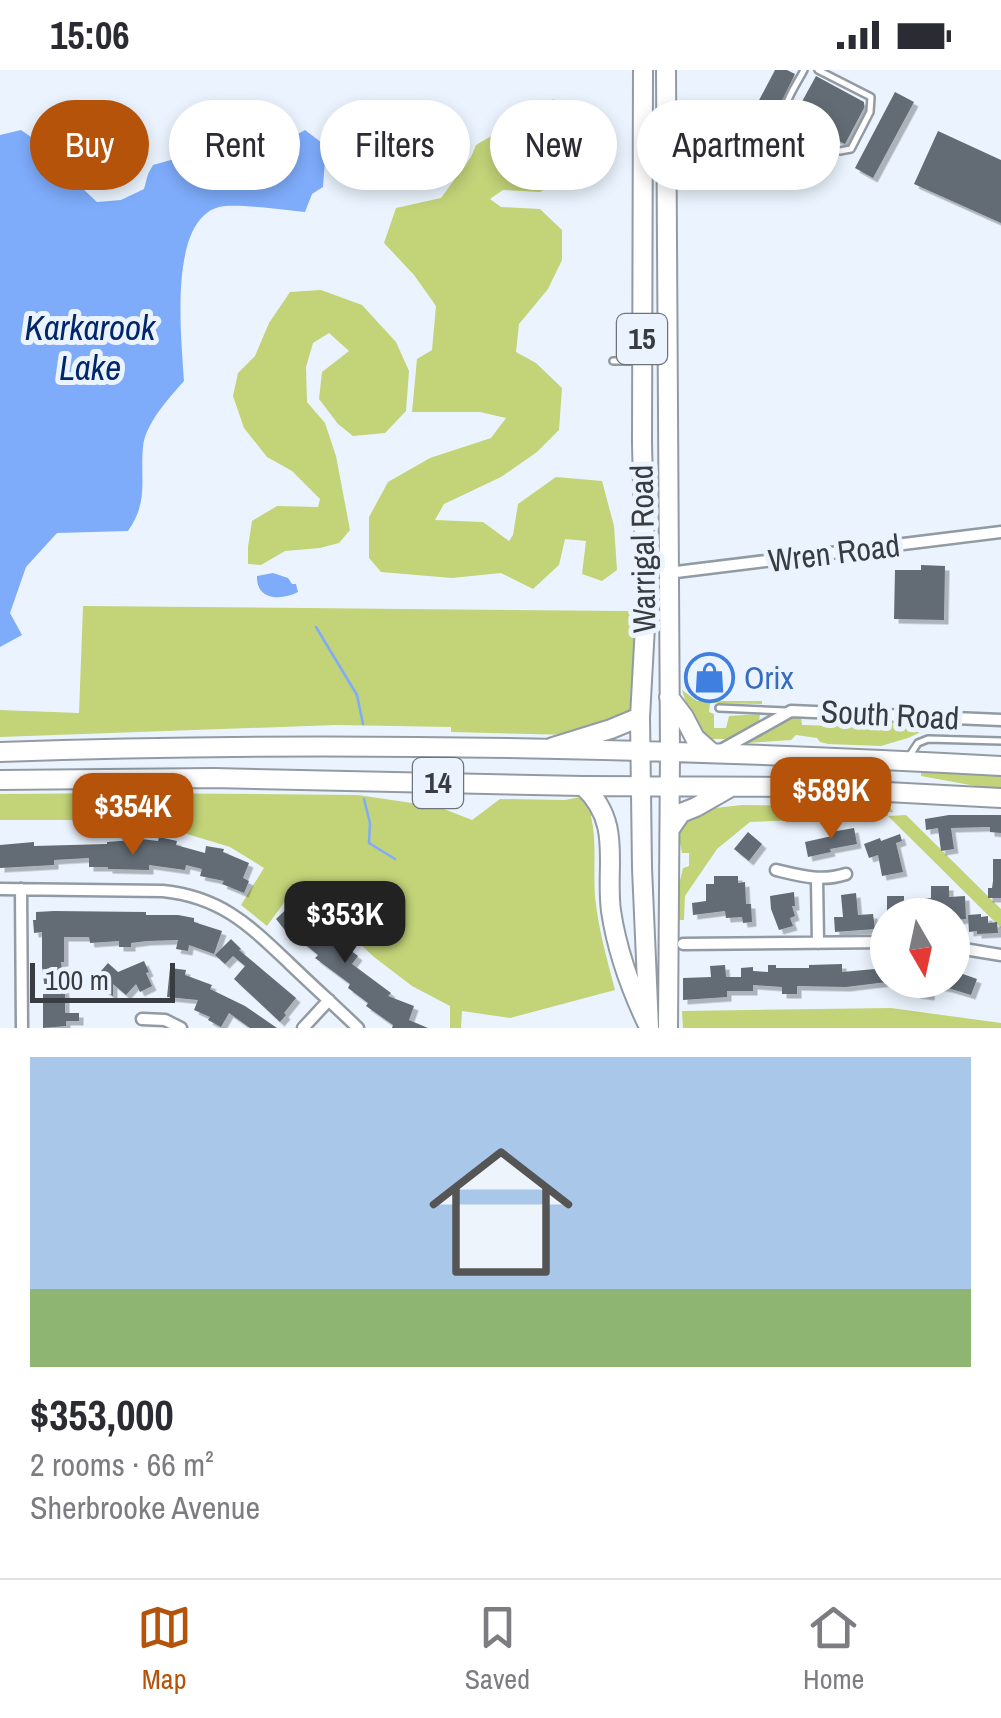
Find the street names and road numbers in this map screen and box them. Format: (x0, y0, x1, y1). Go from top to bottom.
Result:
road number: 15 (617, 314, 667, 364)
street label: Warrigal Road (620, 465, 665, 633)
street label: Wren Road (766, 523, 902, 582)
street label: South Road (820, 689, 960, 740)
road number: 14 (413, 758, 463, 808)

